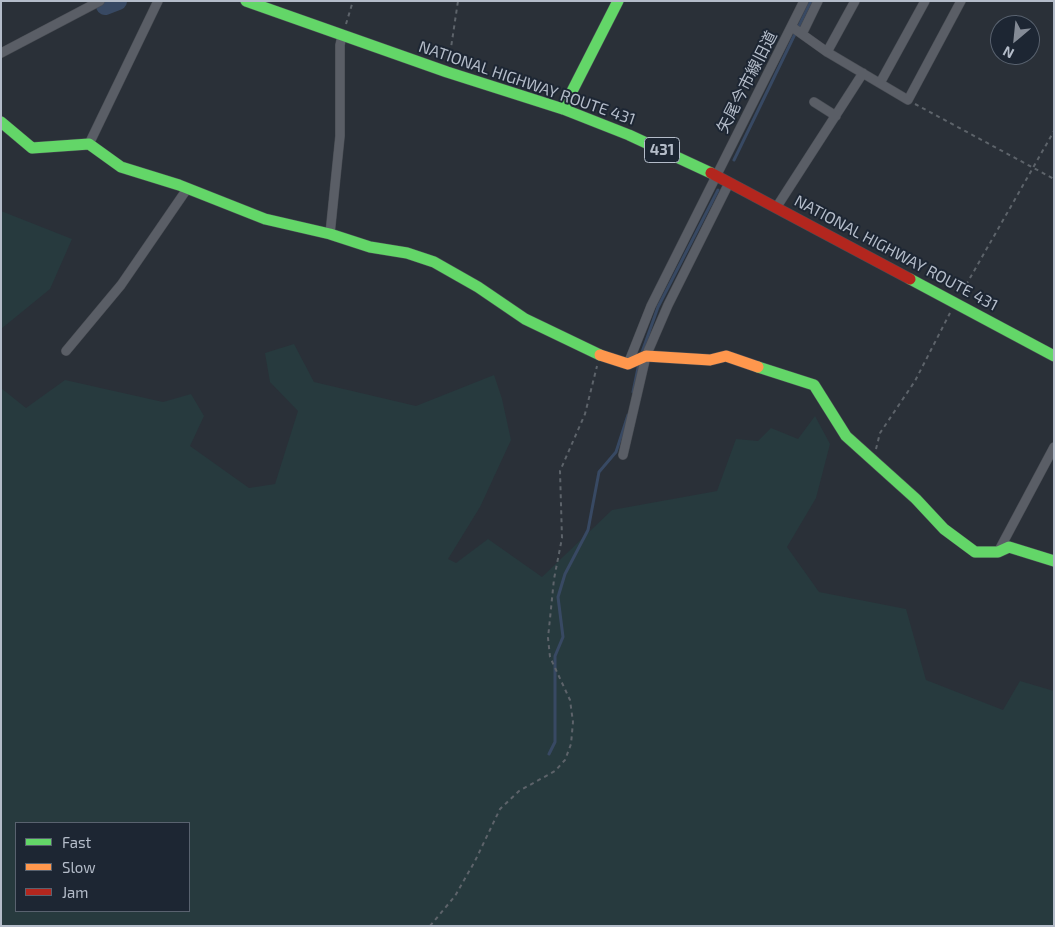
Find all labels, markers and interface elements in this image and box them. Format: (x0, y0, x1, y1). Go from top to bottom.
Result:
north arrow (990, 15, 1040, 65)
street label: 矢尾今市線旧道 (713, 28, 781, 136)
street label: NATIONAL HIGHWAY ROUTE 431 (416, 37, 638, 129)
text: N (1000, 43, 1017, 63)
road number: 431 (644, 138, 680, 162)
street label: NATIONAL HIGHWAY ROUTE 431 (791, 191, 1001, 315)
legend (15, 822, 190, 912)
text: Fast (62, 833, 91, 851)
text: Slow (62, 858, 96, 876)
text: Jam (62, 883, 88, 901)

